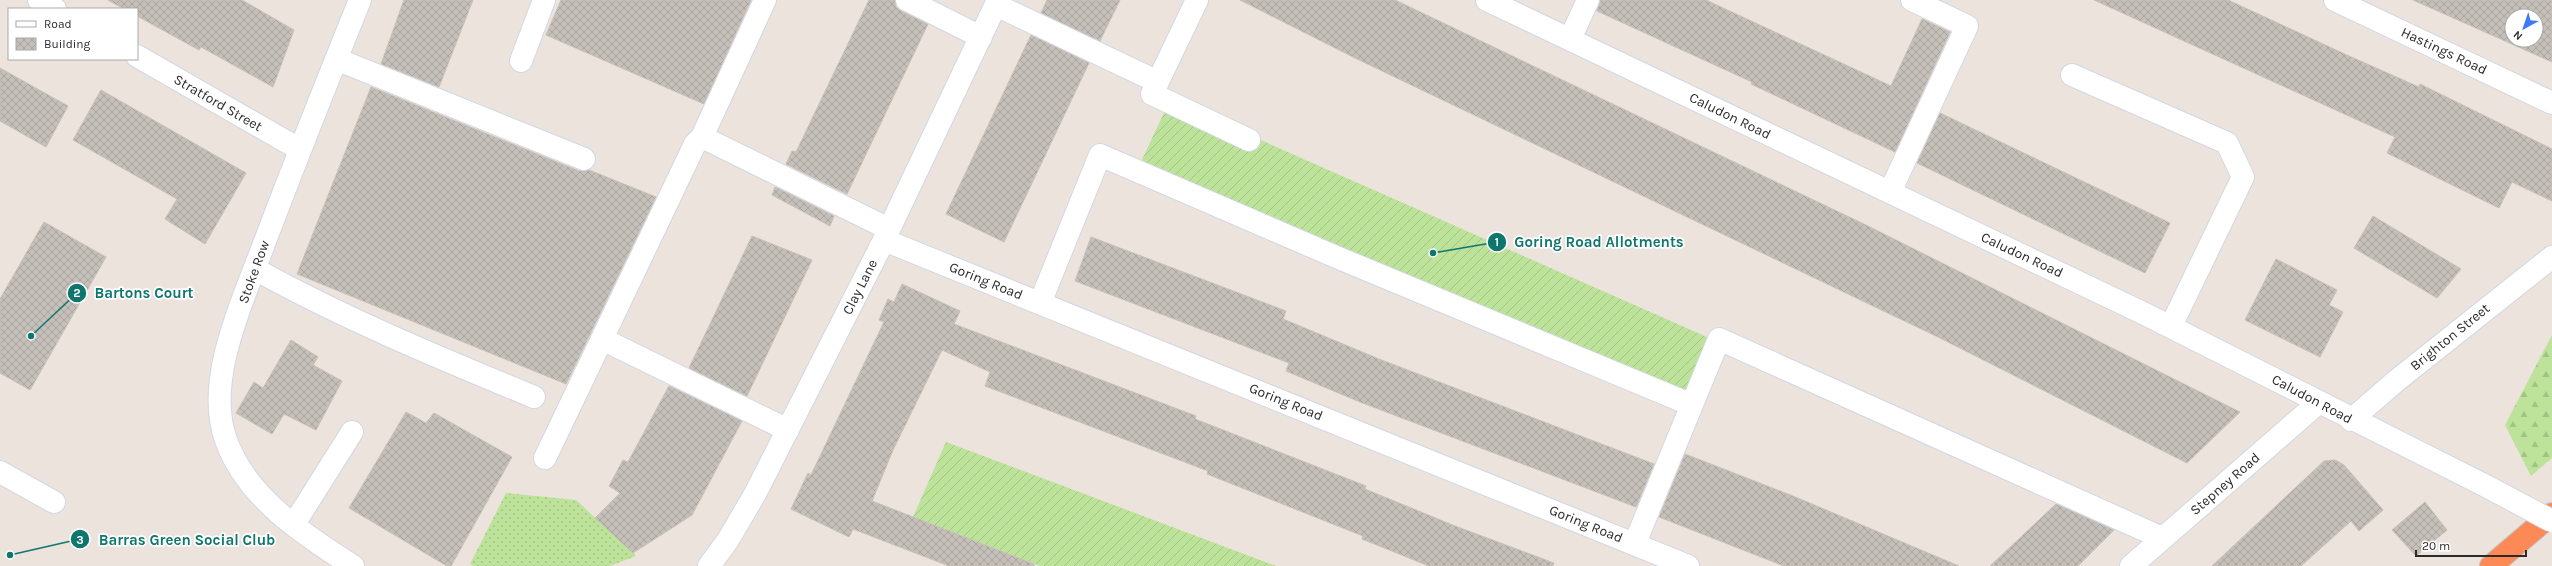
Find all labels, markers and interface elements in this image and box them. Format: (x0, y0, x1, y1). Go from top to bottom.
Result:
legend (8, 8, 138, 60)
north arrow (2504, 8, 2544, 48)
text: Road (44, 17, 72, 31)
street label: Hastings Road (2398, 24, 2490, 78)
text: N (2511, 28, 2525, 43)
text: Building (44, 37, 91, 51)
street label: Stratford Street (171, 71, 265, 135)
street label: Caludon Road (1686, 89, 1774, 143)
callout: Goring Road Allotments (1487, 228, 1692, 255)
street label: Caludon Road (1978, 229, 2066, 281)
text: Goring Road Allotments (1514, 233, 1684, 251)
text: 1 (1495, 235, 1499, 249)
street label: Stoke Row (235, 238, 273, 306)
street label: Clay Lane (839, 256, 881, 318)
street label: Goring Road (947, 259, 1025, 303)
callout: Bartons Court (67, 279, 202, 306)
text: Bartons Court (94, 284, 194, 302)
text: 2 (73, 286, 81, 300)
street label: Brighton Street (2407, 300, 2493, 374)
street label: Caludon Road (2269, 371, 2355, 427)
street label: Goring Road (1247, 380, 1325, 424)
street label: Stepney Road (2187, 449, 2263, 519)
street label: Goring Road (1547, 502, 1625, 546)
callout: Barras Green Social Club (70, 526, 283, 553)
text: Barras Green Social Club (99, 531, 275, 549)
scale bar (2416, 532, 2526, 558)
text: 3 (76, 533, 84, 547)
text: 20 m (2422, 539, 2450, 553)

